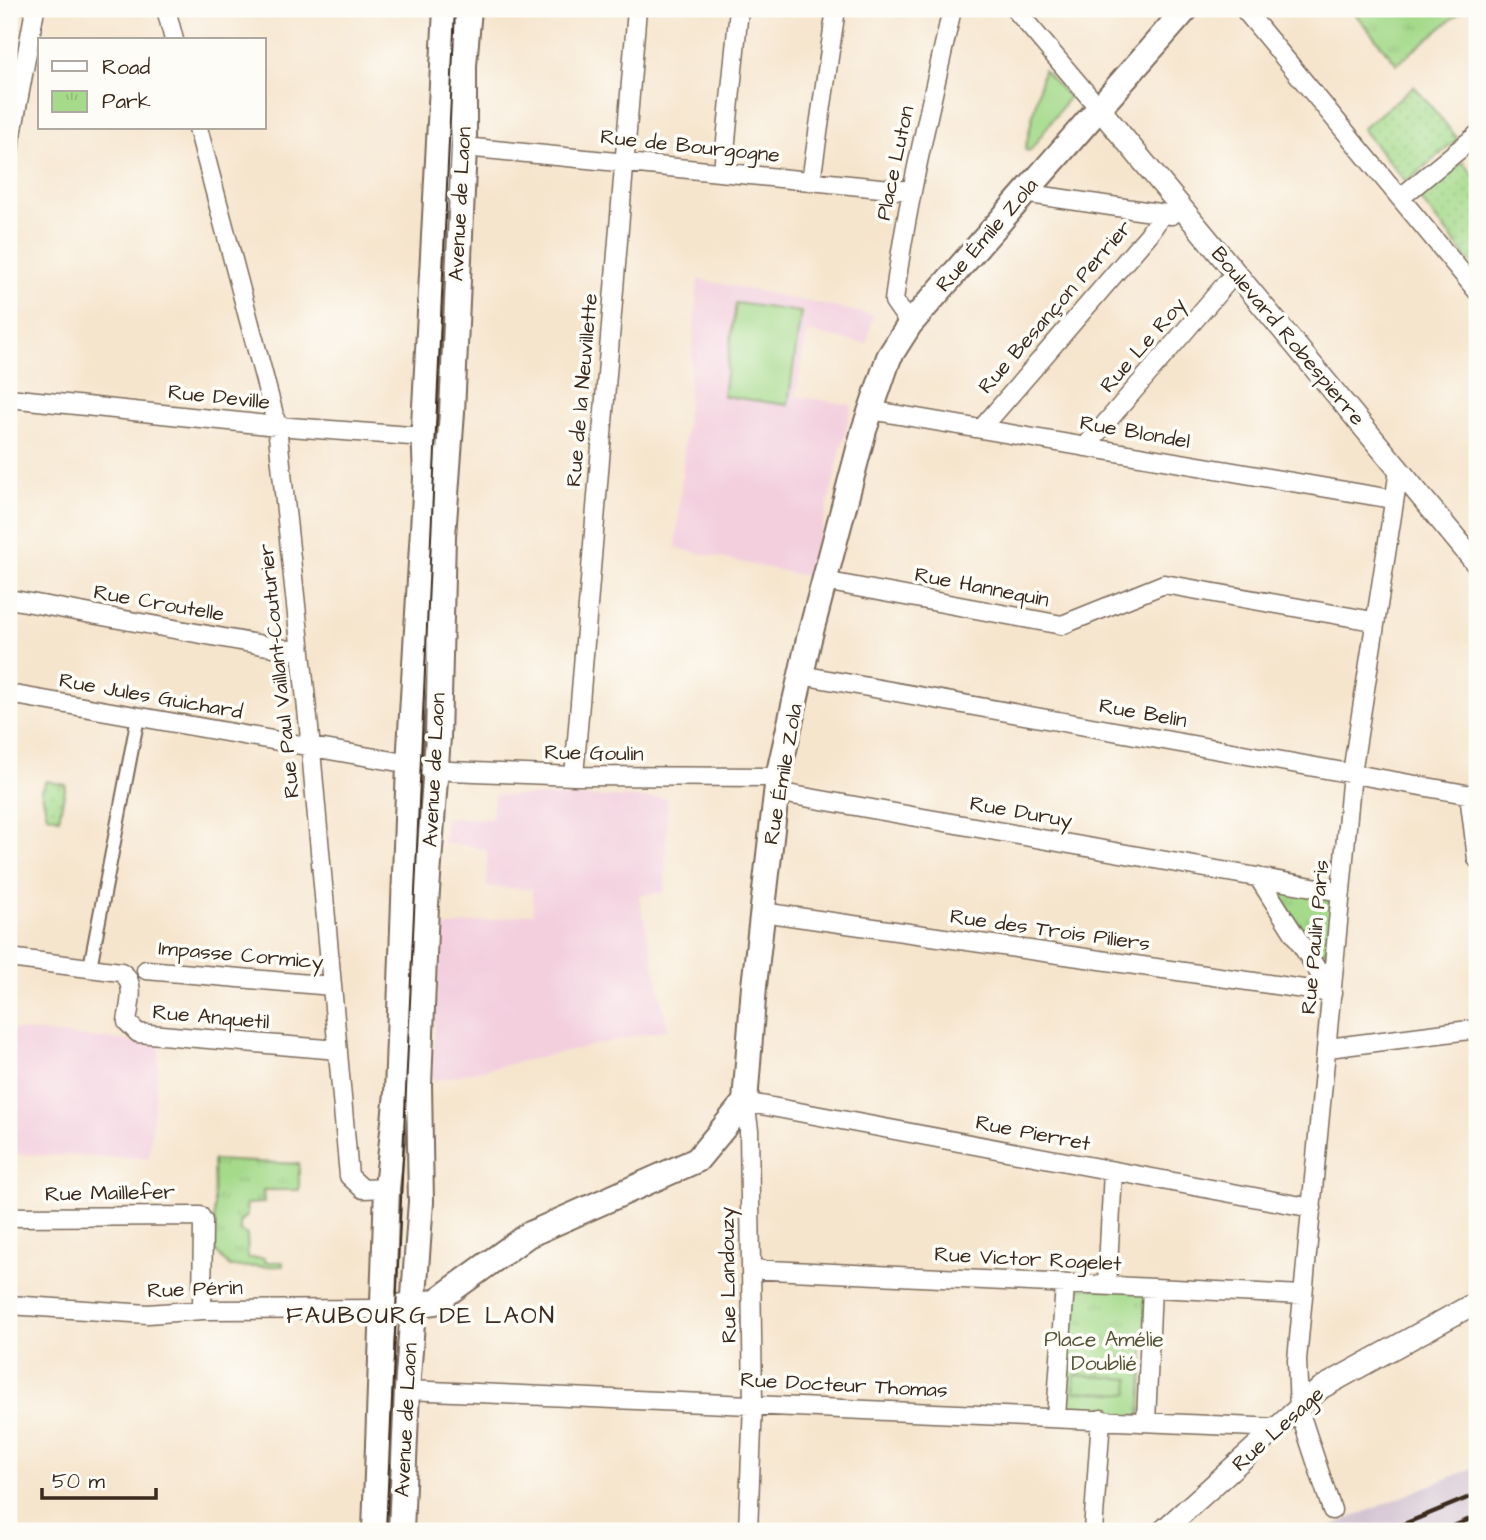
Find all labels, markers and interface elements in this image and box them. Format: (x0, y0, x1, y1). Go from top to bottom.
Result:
legend (38, 38, 266, 130)
text: Road (102, 53, 150, 82)
text: Park (102, 87, 151, 116)
street label: Place Luton (869, 103, 921, 223)
street label: Rue de Bourgogne (599, 122, 781, 172)
street label: Avenue de Laon (441, 126, 479, 282)
street label: Rue Émile Zola (929, 171, 1045, 298)
street label: Rue Besançon Perrier (971, 214, 1139, 400)
street label: Boulevard Robespierre (1204, 240, 1372, 432)
street label: Rue Le Roy (1093, 291, 1194, 400)
street label: Rue de la Neuvillette (559, 292, 605, 488)
street label: Rue Deville (167, 377, 271, 417)
street label: Rue Blondel (1078, 408, 1192, 456)
street label: Rue Paul Vaillant-Couturier (251, 542, 307, 800)
street label: Rue Hannequin (912, 560, 1052, 614)
street label: Rue Croutelle (91, 577, 227, 629)
street label: Rue Jules Guichard (57, 666, 245, 726)
street label: Rue Belin (1097, 691, 1189, 735)
street label: Avenue de Laon (415, 692, 453, 848)
street label: Rue Émile Zola (756, 701, 810, 847)
street label: Rue Goulin (544, 738, 644, 768)
street label: Rue Duruy (967, 789, 1075, 837)
street label: Rue Paulin Paris (1294, 859, 1336, 1015)
street label: Rue des Trois Piliers (948, 902, 1152, 958)
street label: Impasse Cormicy (157, 933, 325, 979)
street label: Rue Anquetil (151, 997, 271, 1037)
street label: Rue Pierret (973, 1108, 1093, 1158)
street label: Rue Maillefer (45, 1177, 176, 1209)
street label: Rue Landouzy (712, 1206, 746, 1343)
street label: Rue Victor Rogelet (934, 1240, 1123, 1280)
street label: Rue Périn (147, 1273, 243, 1305)
district label: FAUBOURG DE LAON (286, 1299, 556, 1333)
park label: Place Amélie Doublié (1044, 1325, 1164, 1378)
street label: Avenue de Laon (387, 1342, 425, 1498)
street label: Rue Docteur Thomas (740, 1365, 948, 1405)
street label: Rue Lesage (1226, 1380, 1332, 1480)
scale bar (42, 1456, 156, 1500)
text: 50 m (52, 1467, 106, 1496)

